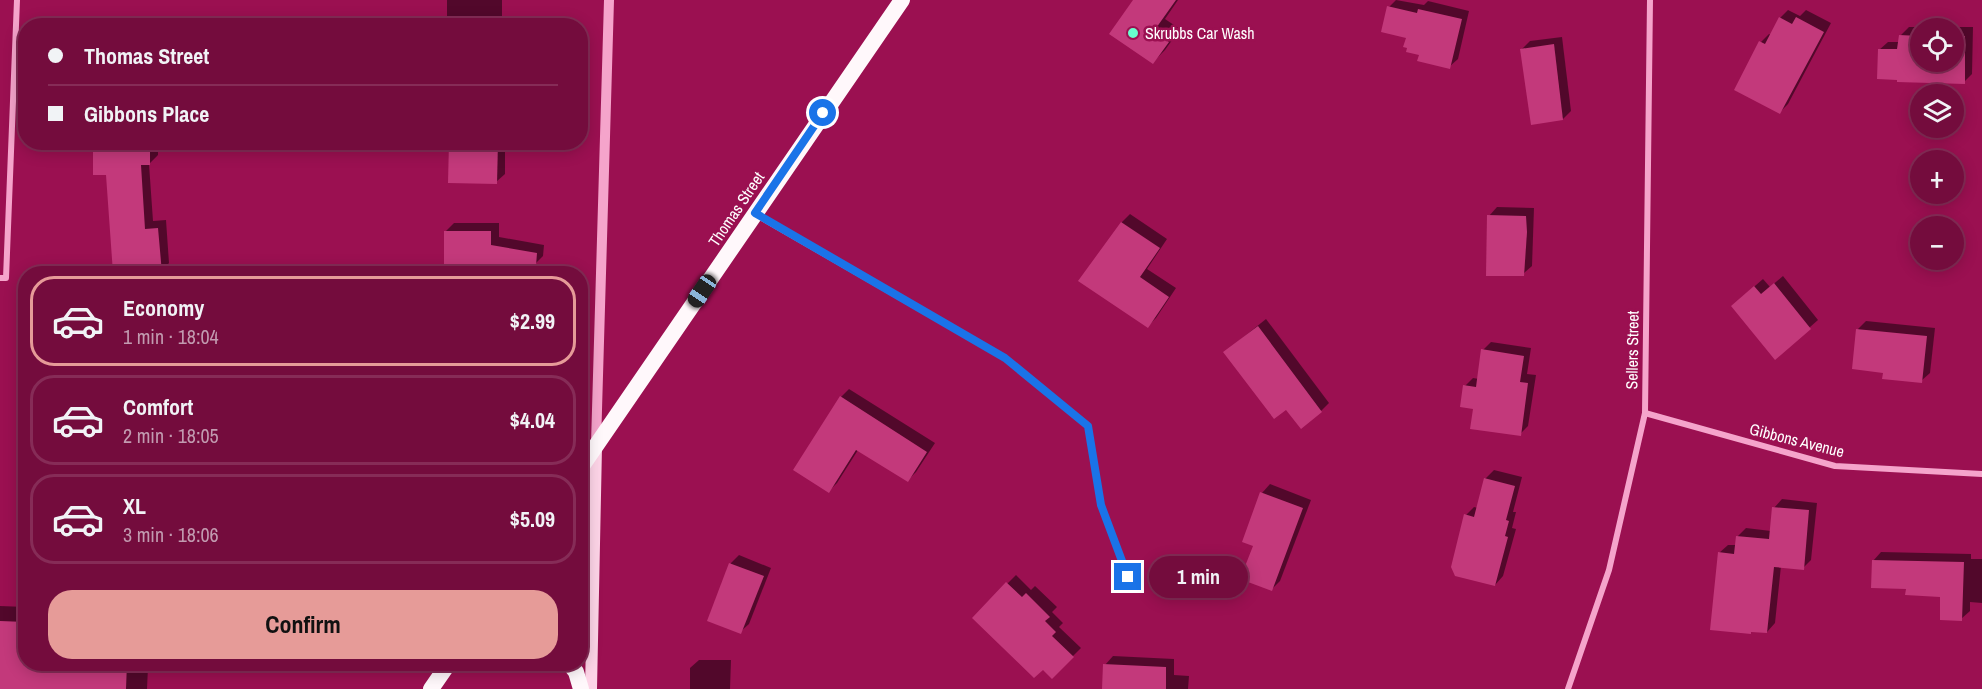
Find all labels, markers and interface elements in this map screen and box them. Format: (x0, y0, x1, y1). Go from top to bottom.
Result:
map controls (1910, 18, 1964, 270)
button: locate (1910, 18, 1964, 72)
place label: Skrubbs Car Wash (1145, 22, 1255, 44)
marker: Skrubbs Car Wash (1126, 26, 1140, 40)
text: Thomas Street (84, 41, 209, 71)
button: layers (1910, 84, 1964, 138)
text: Gibbons Place (84, 99, 209, 129)
route start (809, 99, 836, 126)
button: + (1910, 150, 1964, 204)
street label: Thomas Street (703, 167, 769, 251)
button: − (1910, 216, 1964, 270)
car (684, 271, 720, 311)
text: Economy (123, 293, 204, 323)
icon: car (51, 294, 105, 348)
text: $2.99 (510, 306, 555, 336)
street label: Sellers Street (1620, 310, 1644, 390)
text: 1 min · 18:04 (123, 323, 219, 350)
text: Comfort (123, 392, 193, 422)
icon: car (51, 393, 105, 447)
text: $4.04 (510, 405, 555, 435)
street label: Gibbons Avenue (1747, 418, 1847, 462)
text: 2 min · 18:05 (123, 422, 219, 449)
text: XL (123, 491, 146, 521)
icon: car (51, 492, 105, 546)
text: $5.09 (510, 504, 555, 534)
text: 3 min · 18:06 (123, 521, 219, 548)
callout: 1 min (1149, 556, 1248, 598)
route end (1114, 563, 1141, 590)
text: 1 min (1177, 563, 1220, 590)
button: Confirm (48, 590, 558, 659)

